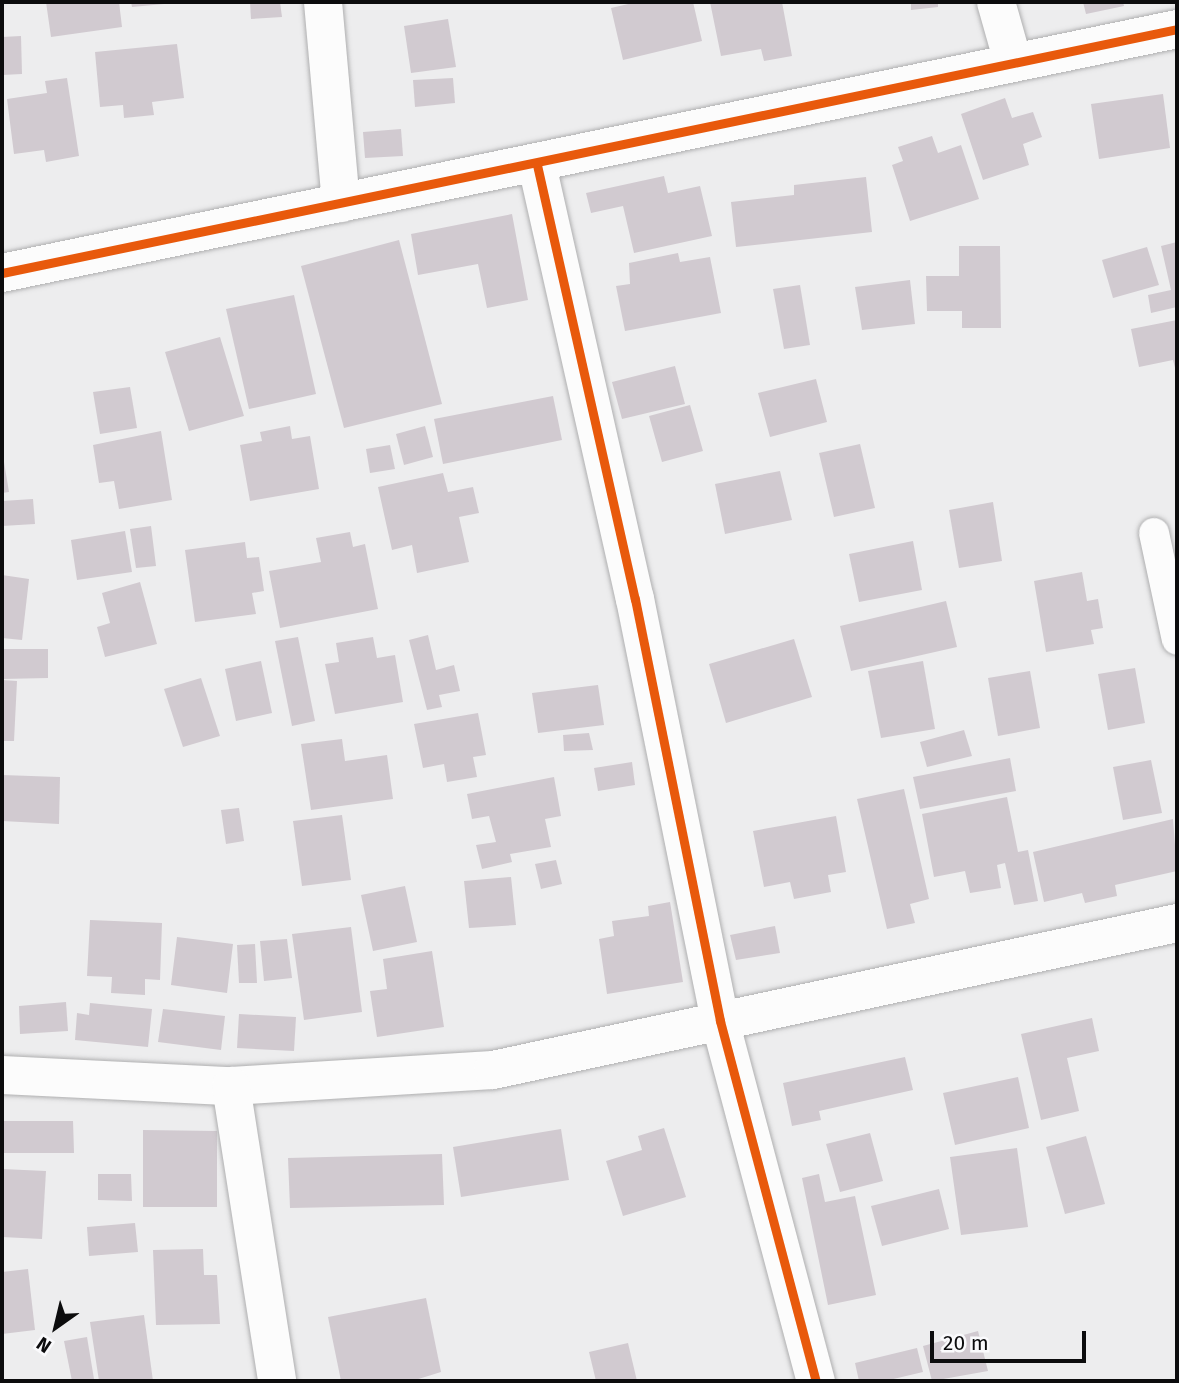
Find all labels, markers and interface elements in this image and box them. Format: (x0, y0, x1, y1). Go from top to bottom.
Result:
north arrow (21, 1292, 91, 1362)
scale bar (934, 1316, 1090, 1360)
text: 20 m (943, 1330, 989, 1356)
text: N (32, 1332, 56, 1358)

